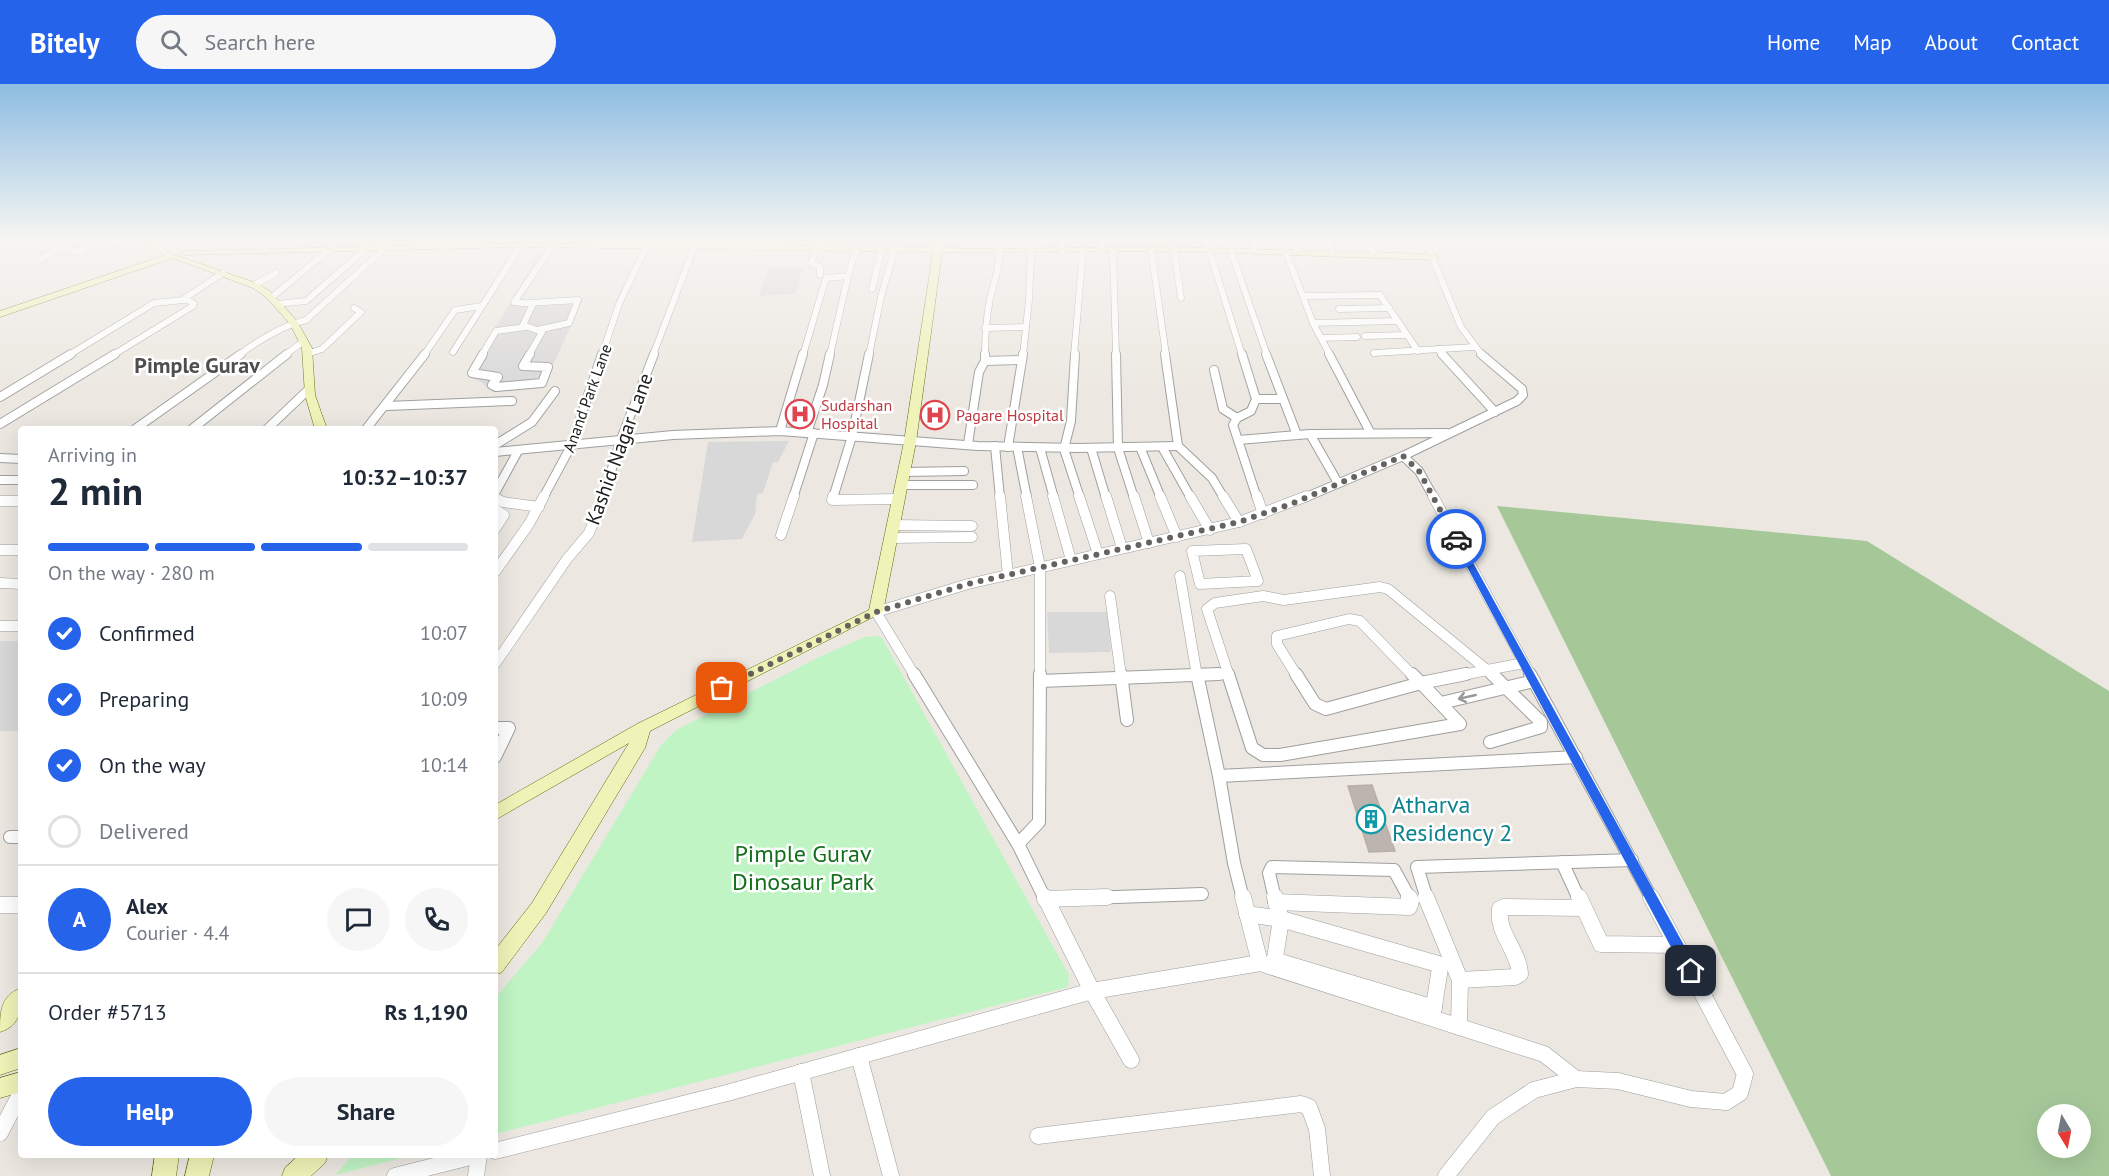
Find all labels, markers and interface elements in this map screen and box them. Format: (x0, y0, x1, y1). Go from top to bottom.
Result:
search box (136, 15, 556, 69)
text: Bitely (30, 24, 100, 61)
icon: search (157, 26, 190, 59)
text: Search here (205, 28, 316, 56)
text: Home (1767, 29, 1820, 56)
text: Map (1853, 29, 1892, 56)
text: About (1925, 29, 1978, 56)
text: Contact (2011, 29, 2079, 56)
street label: Anand Park Lane (558, 341, 616, 455)
district label: Pimple Gurav (134, 351, 260, 379)
street label: Kashid Nagar Lane (580, 370, 658, 528)
place label: Sudarshan Hospital (821, 395, 892, 433)
hospital icon: Sudarshan Hospital (784, 398, 816, 430)
hospital icon: Pagare Hospital (919, 399, 951, 431)
place label: Pagare Hospital (956, 405, 1064, 425)
text: Arriving in (48, 442, 137, 468)
text: 10:32–10:37 (342, 463, 468, 491)
text: 2 min (48, 465, 143, 516)
courier (1426, 509, 1486, 569)
icon: car (1440, 523, 1473, 556)
text: On the way · 280 m (48, 560, 215, 586)
icon: check (48, 617, 81, 650)
text: Confirmed (99, 619, 195, 647)
text: 10:07 (420, 620, 468, 646)
pin (696, 662, 747, 713)
icon: bag (705, 671, 738, 704)
icon: check (48, 683, 81, 716)
text: Preparing (99, 685, 189, 713)
text: 10:09 (420, 686, 468, 712)
one-way arrow (1458, 691, 1477, 703)
icon: check (48, 749, 81, 782)
text: On the way (99, 751, 206, 779)
text: 10:14 (420, 752, 468, 778)
place label: Atharva Residency 2 (1392, 789, 1512, 848)
building icon: Atharva Residency 2 (1355, 803, 1387, 835)
text: Delivered (99, 817, 189, 845)
park label: Pimple Gurav Dinosaur Park (732, 838, 874, 897)
button: chat (327, 888, 390, 951)
button: phone (405, 888, 468, 951)
text: Alex (126, 892, 168, 920)
text: A (73, 905, 86, 933)
text: Courier · 4.4 (126, 920, 229, 946)
pin (1665, 945, 1716, 996)
icon: home (1674, 954, 1707, 987)
text: Order #5713 (48, 998, 167, 1026)
text: Rs 1,190 (384, 998, 468, 1026)
button: Help (48, 1077, 252, 1146)
button: Share (264, 1077, 468, 1146)
north arrow (2037, 1104, 2091, 1158)
map controls (2037, 1104, 2091, 1158)

